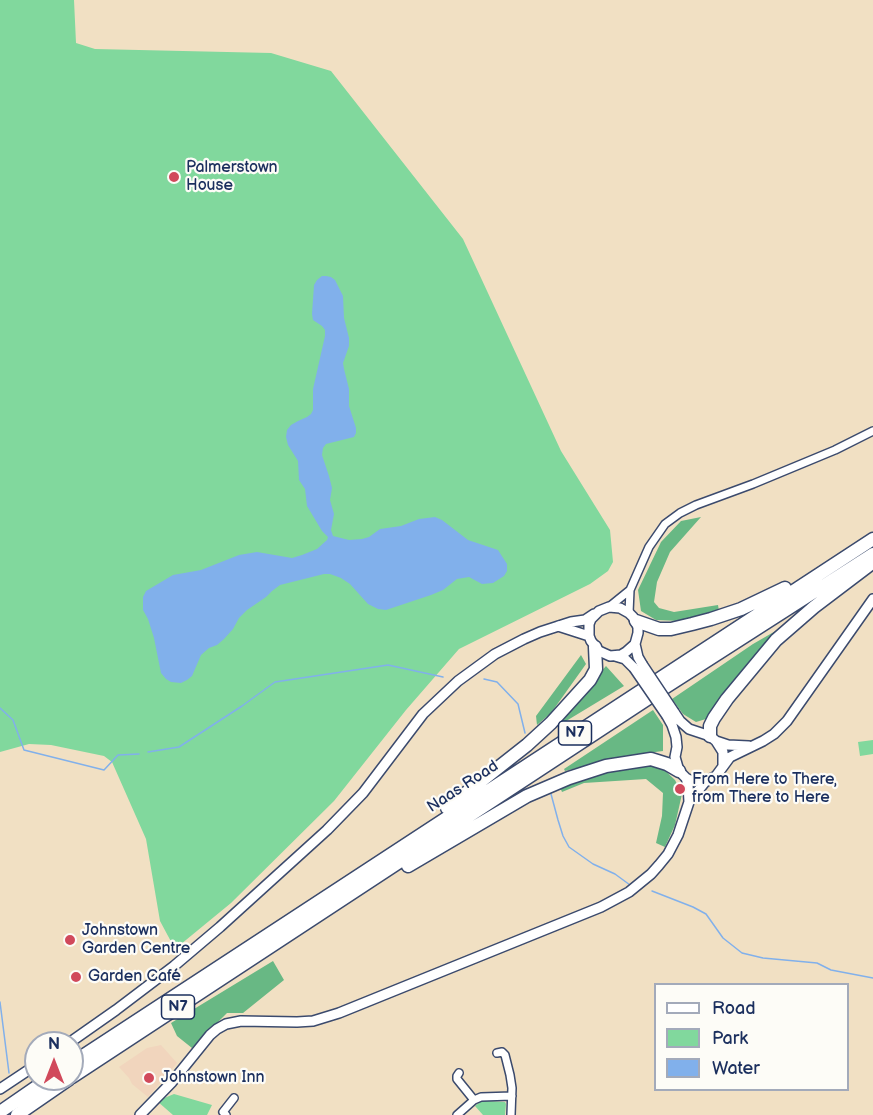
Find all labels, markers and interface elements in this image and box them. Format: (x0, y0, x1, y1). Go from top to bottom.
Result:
place label: Palmerstown House (186, 158, 278, 196)
marker: Palmerstown House (167, 170, 181, 184)
road number: N7 (558, 721, 592, 745)
street label: Naas Road (424, 757, 502, 817)
place label: From Here to There, from There to Here (692, 770, 837, 808)
marker: From Here to There, from There to Here (673, 782, 687, 796)
place label: Johnstown Garden Centre (82, 921, 190, 959)
marker: Johnstown Garden Centre (63, 933, 77, 947)
place label: Garden Café (88, 967, 181, 987)
marker: Garden Café (69, 970, 83, 984)
legend (654, 983, 849, 1091)
road number: N7 (162, 995, 195, 1019)
text: Road (712, 998, 756, 1019)
text: Park (712, 1028, 748, 1049)
north arrow (24, 1031, 84, 1091)
text: N (48, 1035, 60, 1054)
text: Water (712, 1058, 760, 1079)
place label: Johnstown Inn (161, 1068, 264, 1088)
marker: Johnstown Inn (142, 1071, 156, 1085)

